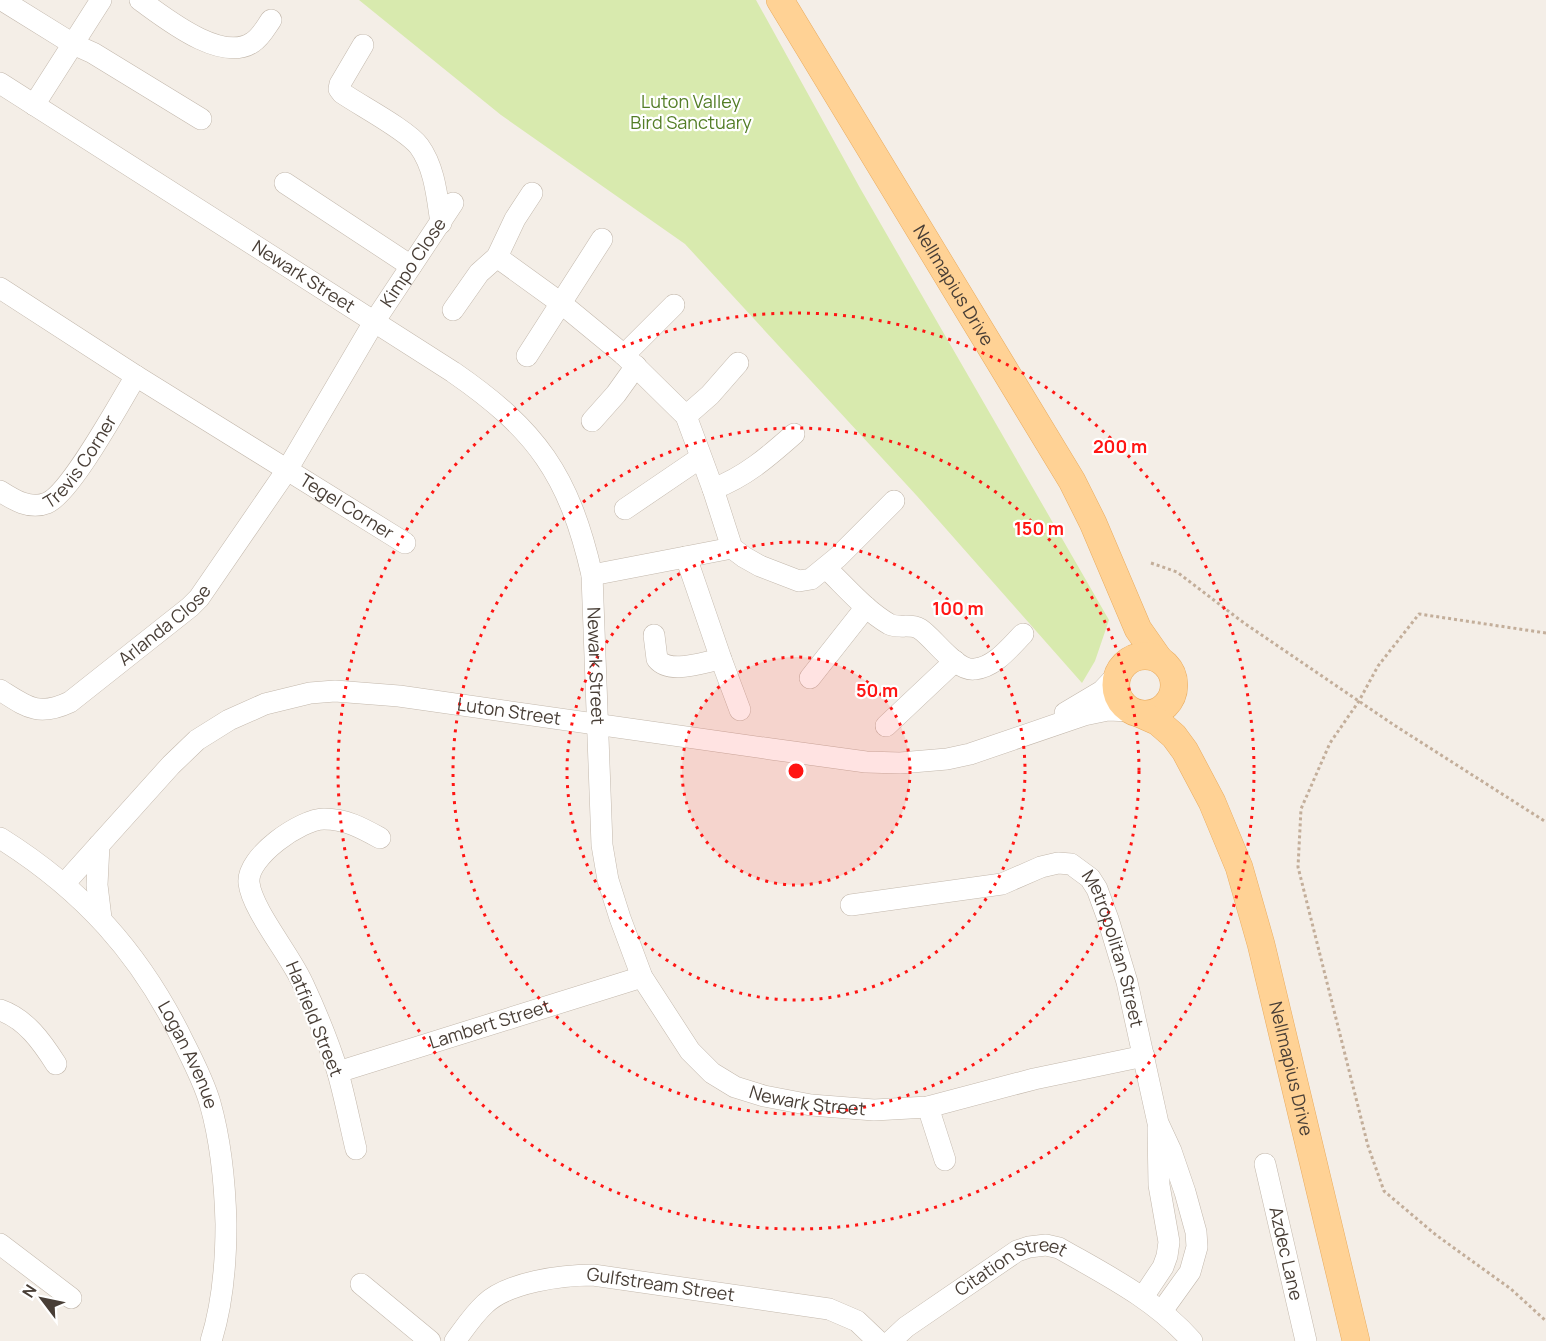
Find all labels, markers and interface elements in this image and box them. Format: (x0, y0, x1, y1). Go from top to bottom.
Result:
park label: Luton Valley Bird Sanctuary (630, 89, 752, 134)
street label: Kimpo Close (374, 213, 451, 312)
street label: Nellmapius Drive (908, 220, 1000, 350)
street label: Newark Street (248, 234, 360, 318)
street label: Trevis Corner (39, 410, 122, 514)
text: 200 m (1093, 434, 1147, 458)
street label: Tegel Corner (296, 468, 399, 545)
text: 150 m (1014, 516, 1064, 540)
street label: Arlanda Close (113, 579, 216, 670)
text: 100 m (932, 596, 984, 620)
street label: Newark Street (582, 607, 611, 725)
text: 50 m (856, 678, 898, 702)
street label: Luton Street (456, 691, 563, 730)
centre of rings (786, 761, 806, 781)
street label: Metropolitan Street (1077, 865, 1150, 1029)
street label: Hatfield Street (281, 957, 349, 1080)
street label: Lambert Street (426, 993, 553, 1054)
street label: Logan Avenue (153, 996, 224, 1111)
street label: Nellmapius Drive (1264, 999, 1319, 1138)
street label: Newark Street (746, 1079, 867, 1120)
street label: Azdec Lane (1264, 1204, 1309, 1303)
street label: Citation Street (950, 1232, 1072, 1301)
street label: Gulfstream Street (585, 1261, 736, 1306)
north arrow (12, 1269, 72, 1329)
text: N (17, 1280, 42, 1302)

